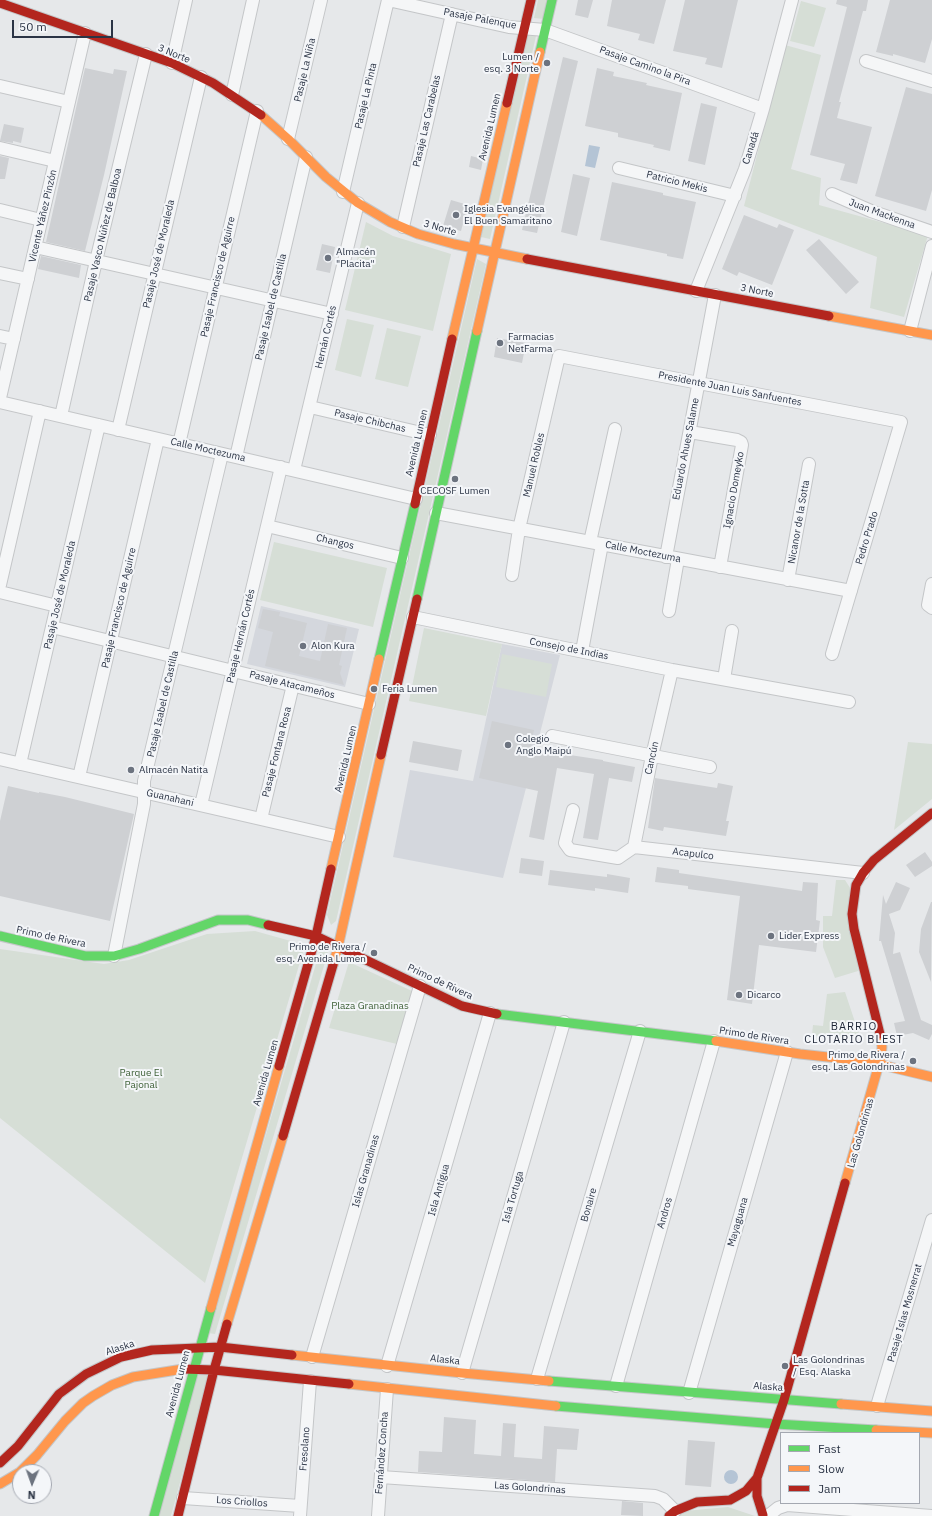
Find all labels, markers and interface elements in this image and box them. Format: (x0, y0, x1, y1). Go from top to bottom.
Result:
street label: Pasaje Palenque (443, 6, 517, 32)
scale bar (14, 12, 115, 38)
text: 50 m (19, 19, 47, 34)
street label: Pasaje La Niña (292, 37, 318, 103)
street label: 3 Norte (156, 42, 192, 66)
street label: Pasaje Camino la Pira (598, 44, 692, 88)
place label: Lumen / esq. 3 Norte (484, 51, 539, 74)
marker: Lumen / esq. 3 Norte (542, 58, 552, 68)
street label: Pasaje La Pinta (353, 62, 379, 130)
street label: Pasaje Las Carabelas (411, 74, 443, 168)
street label: Avenida Lumen (476, 92, 504, 162)
street label: Canadá (740, 130, 762, 166)
street label: Pasaje Vasco Núñez de Balboa (82, 167, 124, 303)
street label: Vicente Yáñez Pinzón (26, 168, 60, 264)
street label: Patricio Mekis (645, 169, 709, 195)
street label: Juan Mackenna (847, 196, 917, 232)
street label: Pasaje José de Moraleda (141, 199, 177, 309)
place label: Iglesia Evangélica El Buen Samaritano (464, 203, 552, 226)
marker: Iglesia Evangélica El Buen Samaritano (451, 210, 461, 220)
street label: Pasaje Francisco de Aguirre (198, 215, 238, 339)
street label: 3 Norte (422, 218, 458, 238)
place label: Almacén "Placita" (336, 246, 375, 270)
street label: Pasaje Isabel de Castilla (253, 252, 289, 362)
marker: Almacén "Placita" (323, 253, 333, 263)
street label: 3 Norte (739, 282, 775, 300)
street label: Hernán Cortés (313, 304, 339, 370)
place label: Farmacias NetFarma (508, 331, 554, 354)
marker: Farmacias NetFarma (495, 338, 505, 348)
street label: Presidente Juan Luis Sanfuentes (657, 369, 803, 409)
street label: Eduardo Ahues Salame (670, 397, 702, 501)
street label: Pasaje Chibchas (333, 407, 407, 435)
street label: Avenida Lumen (403, 408, 431, 478)
street label: Manuel Robles (521, 431, 547, 499)
street label: Calle Moctezuma (169, 436, 247, 464)
street label: Ignacio Domeyko (721, 451, 747, 529)
marker: CECOSF Lumen (450, 474, 460, 484)
street label: Nicanor de la Sotta (786, 479, 812, 565)
place label: CECOSF Lumen (420, 485, 490, 497)
street label: Pedro Prado (853, 510, 881, 566)
street label: Changos (315, 532, 355, 552)
street label: Calle Moctezuma (604, 539, 682, 565)
street label: Pasaje José de Moraleda (42, 540, 78, 650)
street label: Pasaje Francisco de Aguirre (99, 546, 139, 670)
street label: Pasaje Hernán Cortés (224, 588, 258, 684)
street label: Consejo de Indias (529, 635, 609, 663)
place label: Alon Kura (311, 640, 355, 652)
marker: Alon Kura (298, 641, 308, 651)
street label: Pasaje Isabel de Castilla (145, 649, 181, 759)
street label: Pasaje Atacameños (248, 669, 336, 701)
place label: Feria Lumen (382, 683, 437, 695)
marker: Feria Lumen (369, 684, 379, 694)
street label: Pasaje Fontana Rosa (260, 706, 294, 798)
street label: Avenida Lumen (332, 724, 360, 794)
place label: Colegio Anglo Maipú (516, 733, 571, 756)
marker: Colegio Anglo Maipú (503, 740, 513, 750)
street label: Cancún (643, 740, 661, 776)
place label: Almacén Natita (139, 764, 208, 776)
marker: Almacén Natita (126, 765, 136, 775)
street label: Guanahani (145, 787, 195, 809)
street label: Acapulco (672, 846, 714, 862)
street label: Primo de Rivera (15, 924, 87, 950)
place label: Lider Express (779, 930, 839, 942)
marker: Lider Express (766, 931, 776, 941)
place label: Primo de Rivera / esq. Avenida Lumen (276, 941, 366, 964)
marker: Primo de Rivera / esq. Avenida Lumen (369, 948, 379, 958)
street label: Primo de Rivera (405, 962, 475, 1002)
place label: Dicarco (747, 989, 781, 1001)
marker: Dicarco (734, 990, 744, 1000)
park label: Plaza Granadinas (331, 1000, 409, 1012)
district label: BARRIO CLOTARIO BLEST (804, 1020, 904, 1046)
street label: Primo de Rivera (718, 1025, 790, 1047)
street label: Avenida Lumen (251, 1038, 281, 1108)
place label: Primo de Rivera / esq. Las Golondrinas (812, 1049, 905, 1072)
marker: Primo de Rivera / esq. Las Golondrinas (908, 1056, 918, 1066)
park label: Parque El Pajonal (120, 1067, 162, 1090)
street label: Las Golondrinas (845, 1097, 877, 1169)
street label: Islas Granadinas (350, 1133, 382, 1209)
street label: Isla Antigua (426, 1163, 452, 1217)
street label: Isla Tortuga (500, 1170, 526, 1224)
street label: Bonaire (578, 1187, 600, 1223)
street label: Andros (655, 1196, 675, 1230)
street label: Mayaguana (725, 1196, 751, 1248)
street label: Pasaje Islas Mosnerrat (885, 1262, 925, 1364)
street label: Alaska (104, 1338, 136, 1358)
street label: Avenida Lumen (163, 1349, 193, 1419)
street label: Alaska (430, 1352, 460, 1368)
place label: Las Golondrinas / Esq. Alaska (793, 1354, 865, 1378)
marker: Las Golondrinas / Esq. Alaska (780, 1361, 790, 1371)
street label: Alaska (753, 1380, 783, 1394)
street label: Fernández Concha (373, 1411, 391, 1495)
street label: Fresolano (297, 1426, 313, 1472)
legend (780, 1432, 920, 1504)
text: Fast (818, 1441, 841, 1456)
text: Slow (818, 1461, 844, 1476)
north arrow (12, 1464, 52, 1504)
street label: Las Golondrinas (494, 1480, 566, 1496)
text: Jam (818, 1481, 841, 1496)
text: N (27, 1488, 36, 1502)
street label: Los Criollos (216, 1494, 268, 1510)

